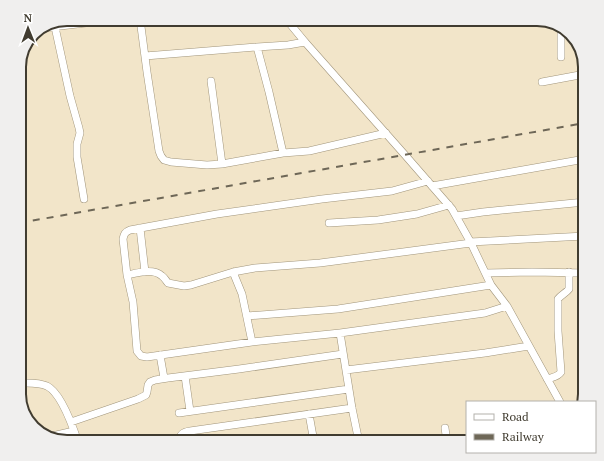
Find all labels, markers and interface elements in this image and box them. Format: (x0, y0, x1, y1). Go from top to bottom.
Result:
north arrow (8, 8, 48, 48)
text: N (24, 11, 33, 25)
legend (466, 401, 596, 453)
text: Road (502, 409, 529, 424)
text: Railway (502, 429, 545, 444)

